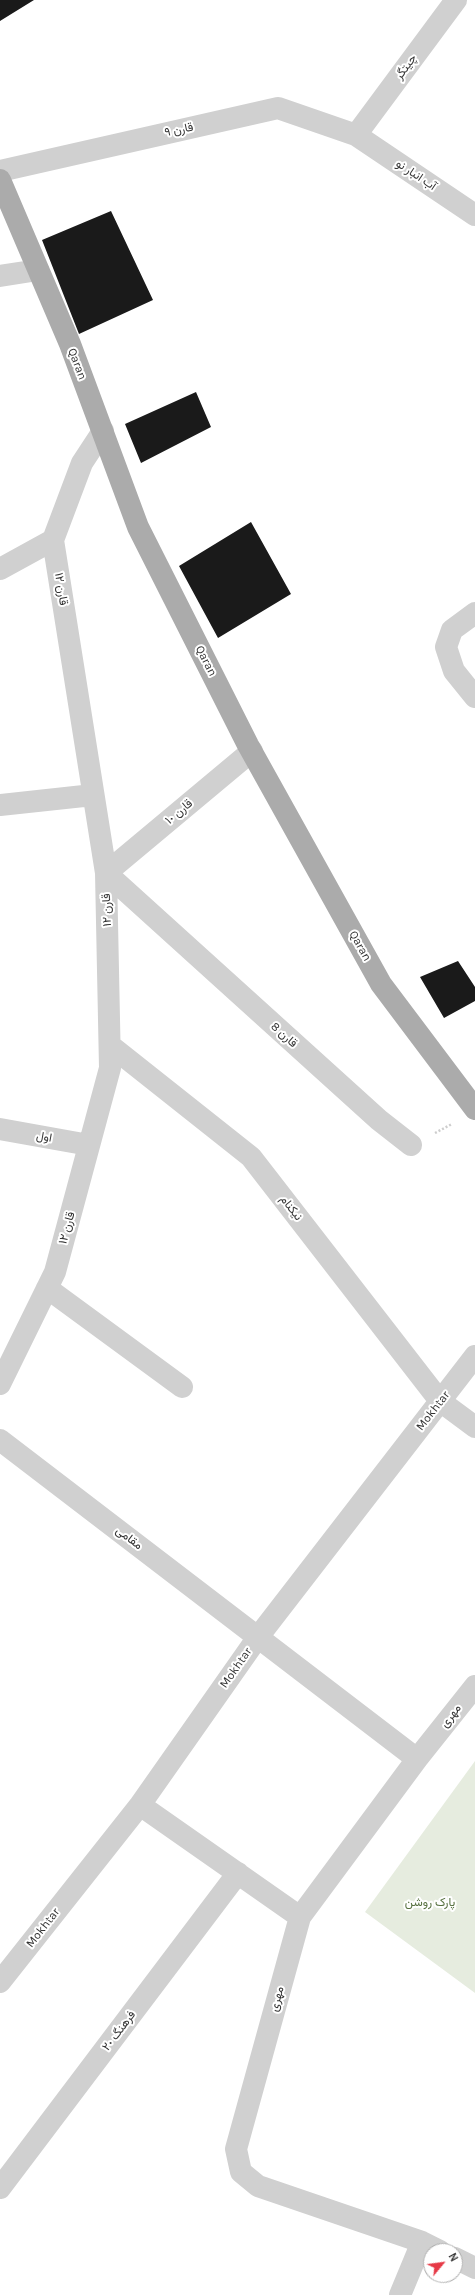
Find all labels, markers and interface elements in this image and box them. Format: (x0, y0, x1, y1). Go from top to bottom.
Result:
street label: چیتگر (392, 52, 420, 82)
street label: قارن ٩ (163, 120, 195, 140)
street label: آب انبار نو (393, 156, 439, 194)
street label: Qaran (64, 346, 90, 382)
street label: قارن ۱۲ (51, 572, 71, 606)
street label: Qaran (192, 643, 220, 679)
street label: قارن ١٠ (162, 796, 196, 828)
street label: قارن ۱۲ (99, 893, 115, 927)
street label: Qaran (346, 928, 374, 964)
street label: قارن 8 (268, 1019, 300, 1051)
street label: اول (35, 1129, 53, 1145)
street label: نیکنام (277, 1192, 305, 1224)
street label: قارن ۱۲ (56, 1210, 78, 1246)
street label: Mokhtar (413, 1388, 453, 1434)
street label: مقامی (113, 1523, 145, 1553)
street label: Mokhtar (217, 1645, 255, 1691)
street label: مهری (437, 1702, 465, 1730)
park label: پارک روشن (405, 1896, 455, 1910)
street label: Mokhtar (23, 1905, 63, 1951)
street label: مهری (267, 1985, 287, 2013)
street label: فرهنگ ٢٠ (99, 2008, 139, 2054)
north arrow (423, 2243, 463, 2283)
text: N (445, 2251, 461, 2264)

